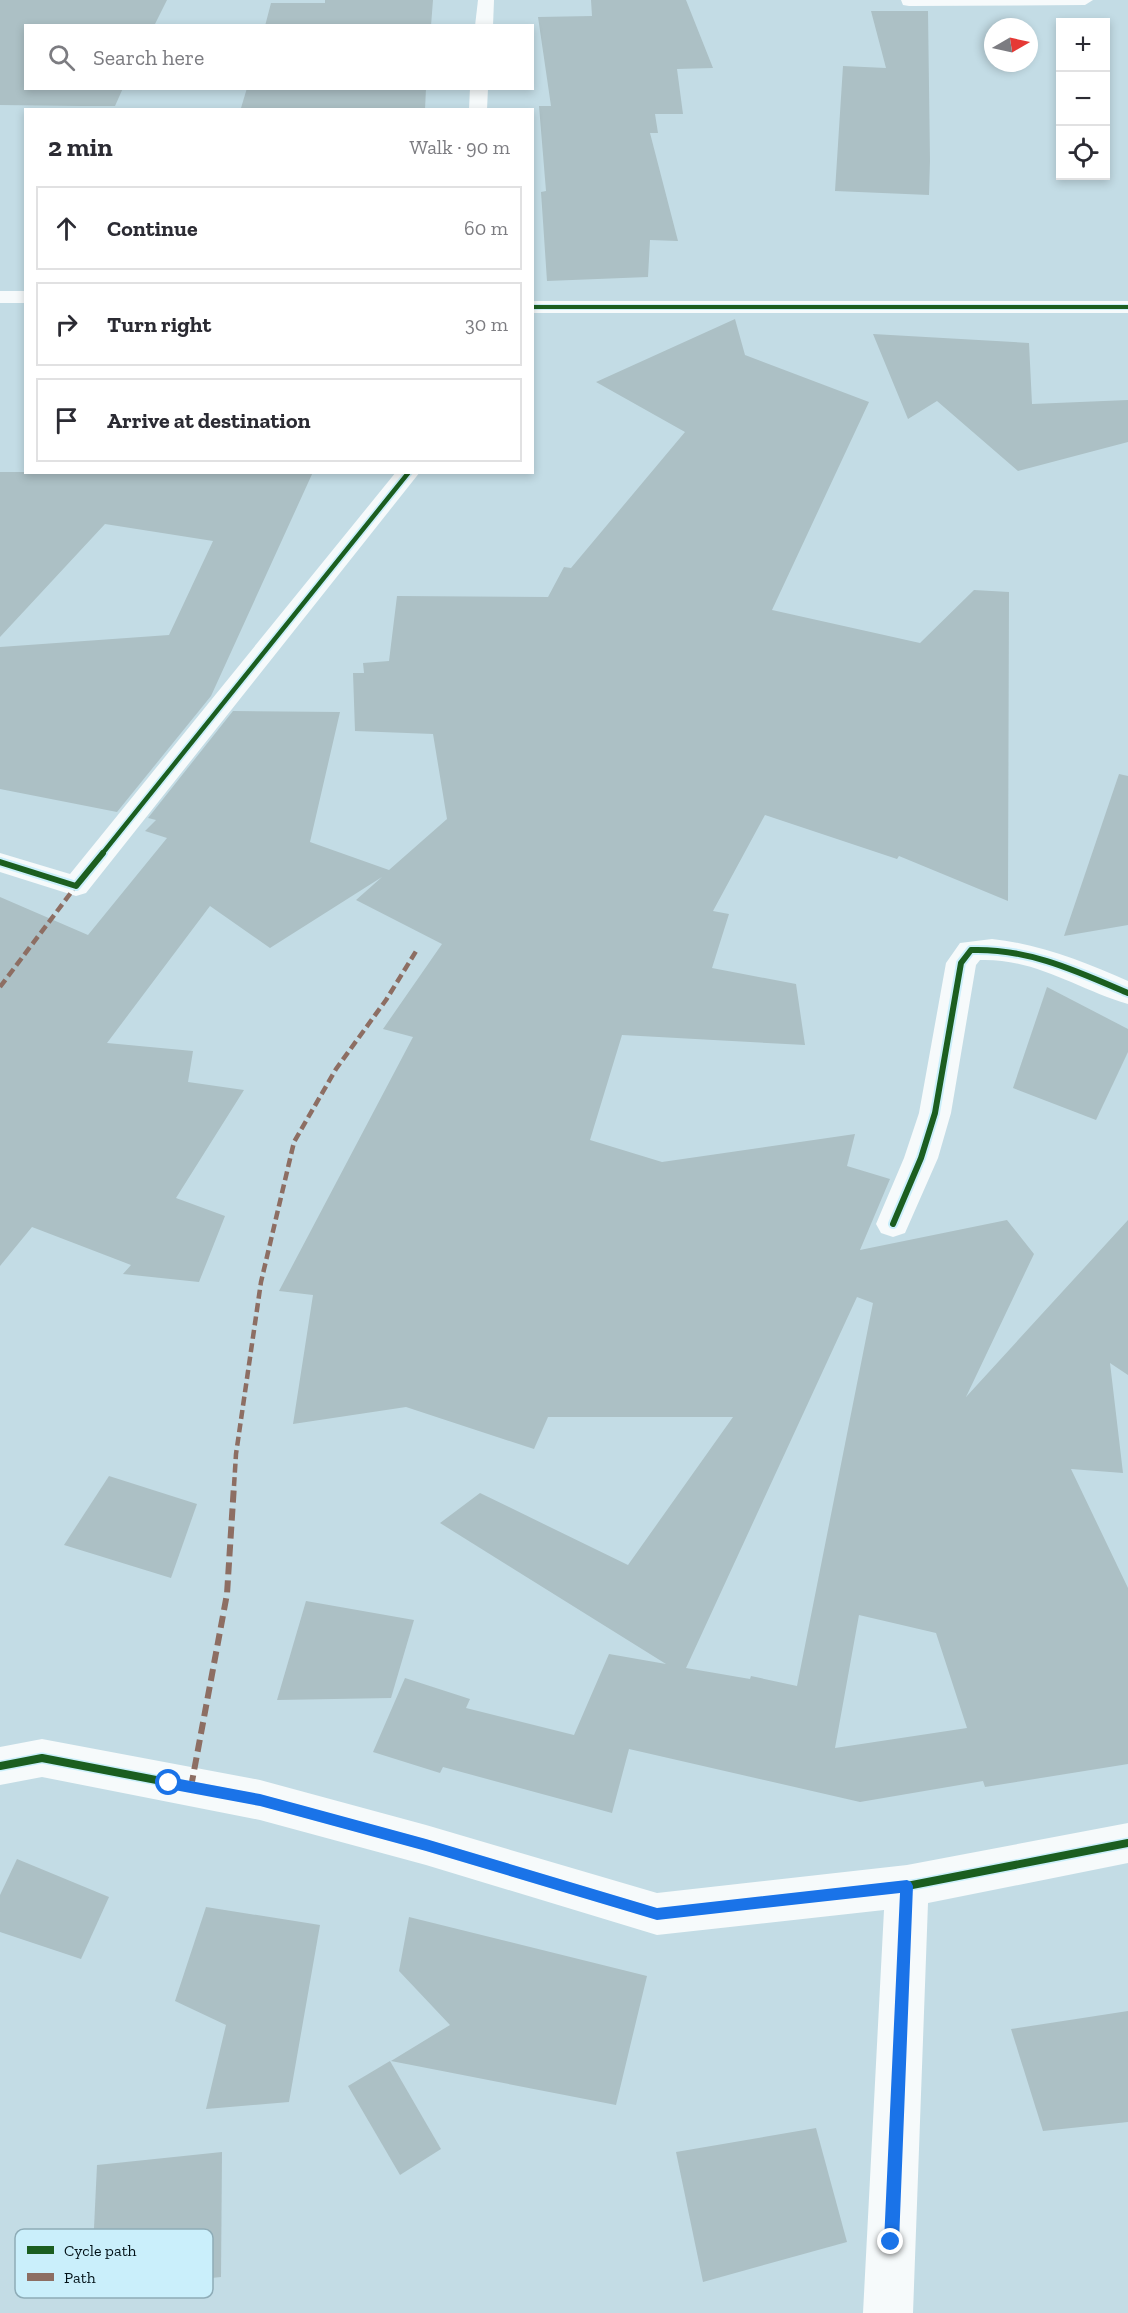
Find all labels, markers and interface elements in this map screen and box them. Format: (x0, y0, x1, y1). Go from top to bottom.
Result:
north arrow (984, 18, 1038, 72)
map controls (1056, 18, 1110, 180)
button: + (1056, 18, 1110, 72)
search box (24, 24, 534, 90)
icon: search (45, 41, 78, 74)
text: Search here (93, 44, 204, 71)
button: − (1056, 72, 1110, 126)
button: locate (1056, 126, 1110, 180)
text: 2 min (48, 131, 113, 163)
text: Walk · 90 m (409, 135, 510, 159)
icon: ahead (50, 212, 83, 245)
text: Continue (107, 215, 198, 242)
text: 60 m (464, 216, 508, 240)
icon: right (50, 308, 83, 341)
text: Turn right (107, 311, 211, 338)
text: 30 m (465, 312, 508, 336)
icon: arrive (50, 404, 83, 437)
text: Arrive at destination (107, 407, 310, 434)
route start (155, 1769, 181, 1795)
route end (877, 2228, 903, 2254)
legend (15, 2229, 213, 2298)
text: Cycle path (64, 2241, 137, 2260)
text: Path (64, 2268, 96, 2287)

